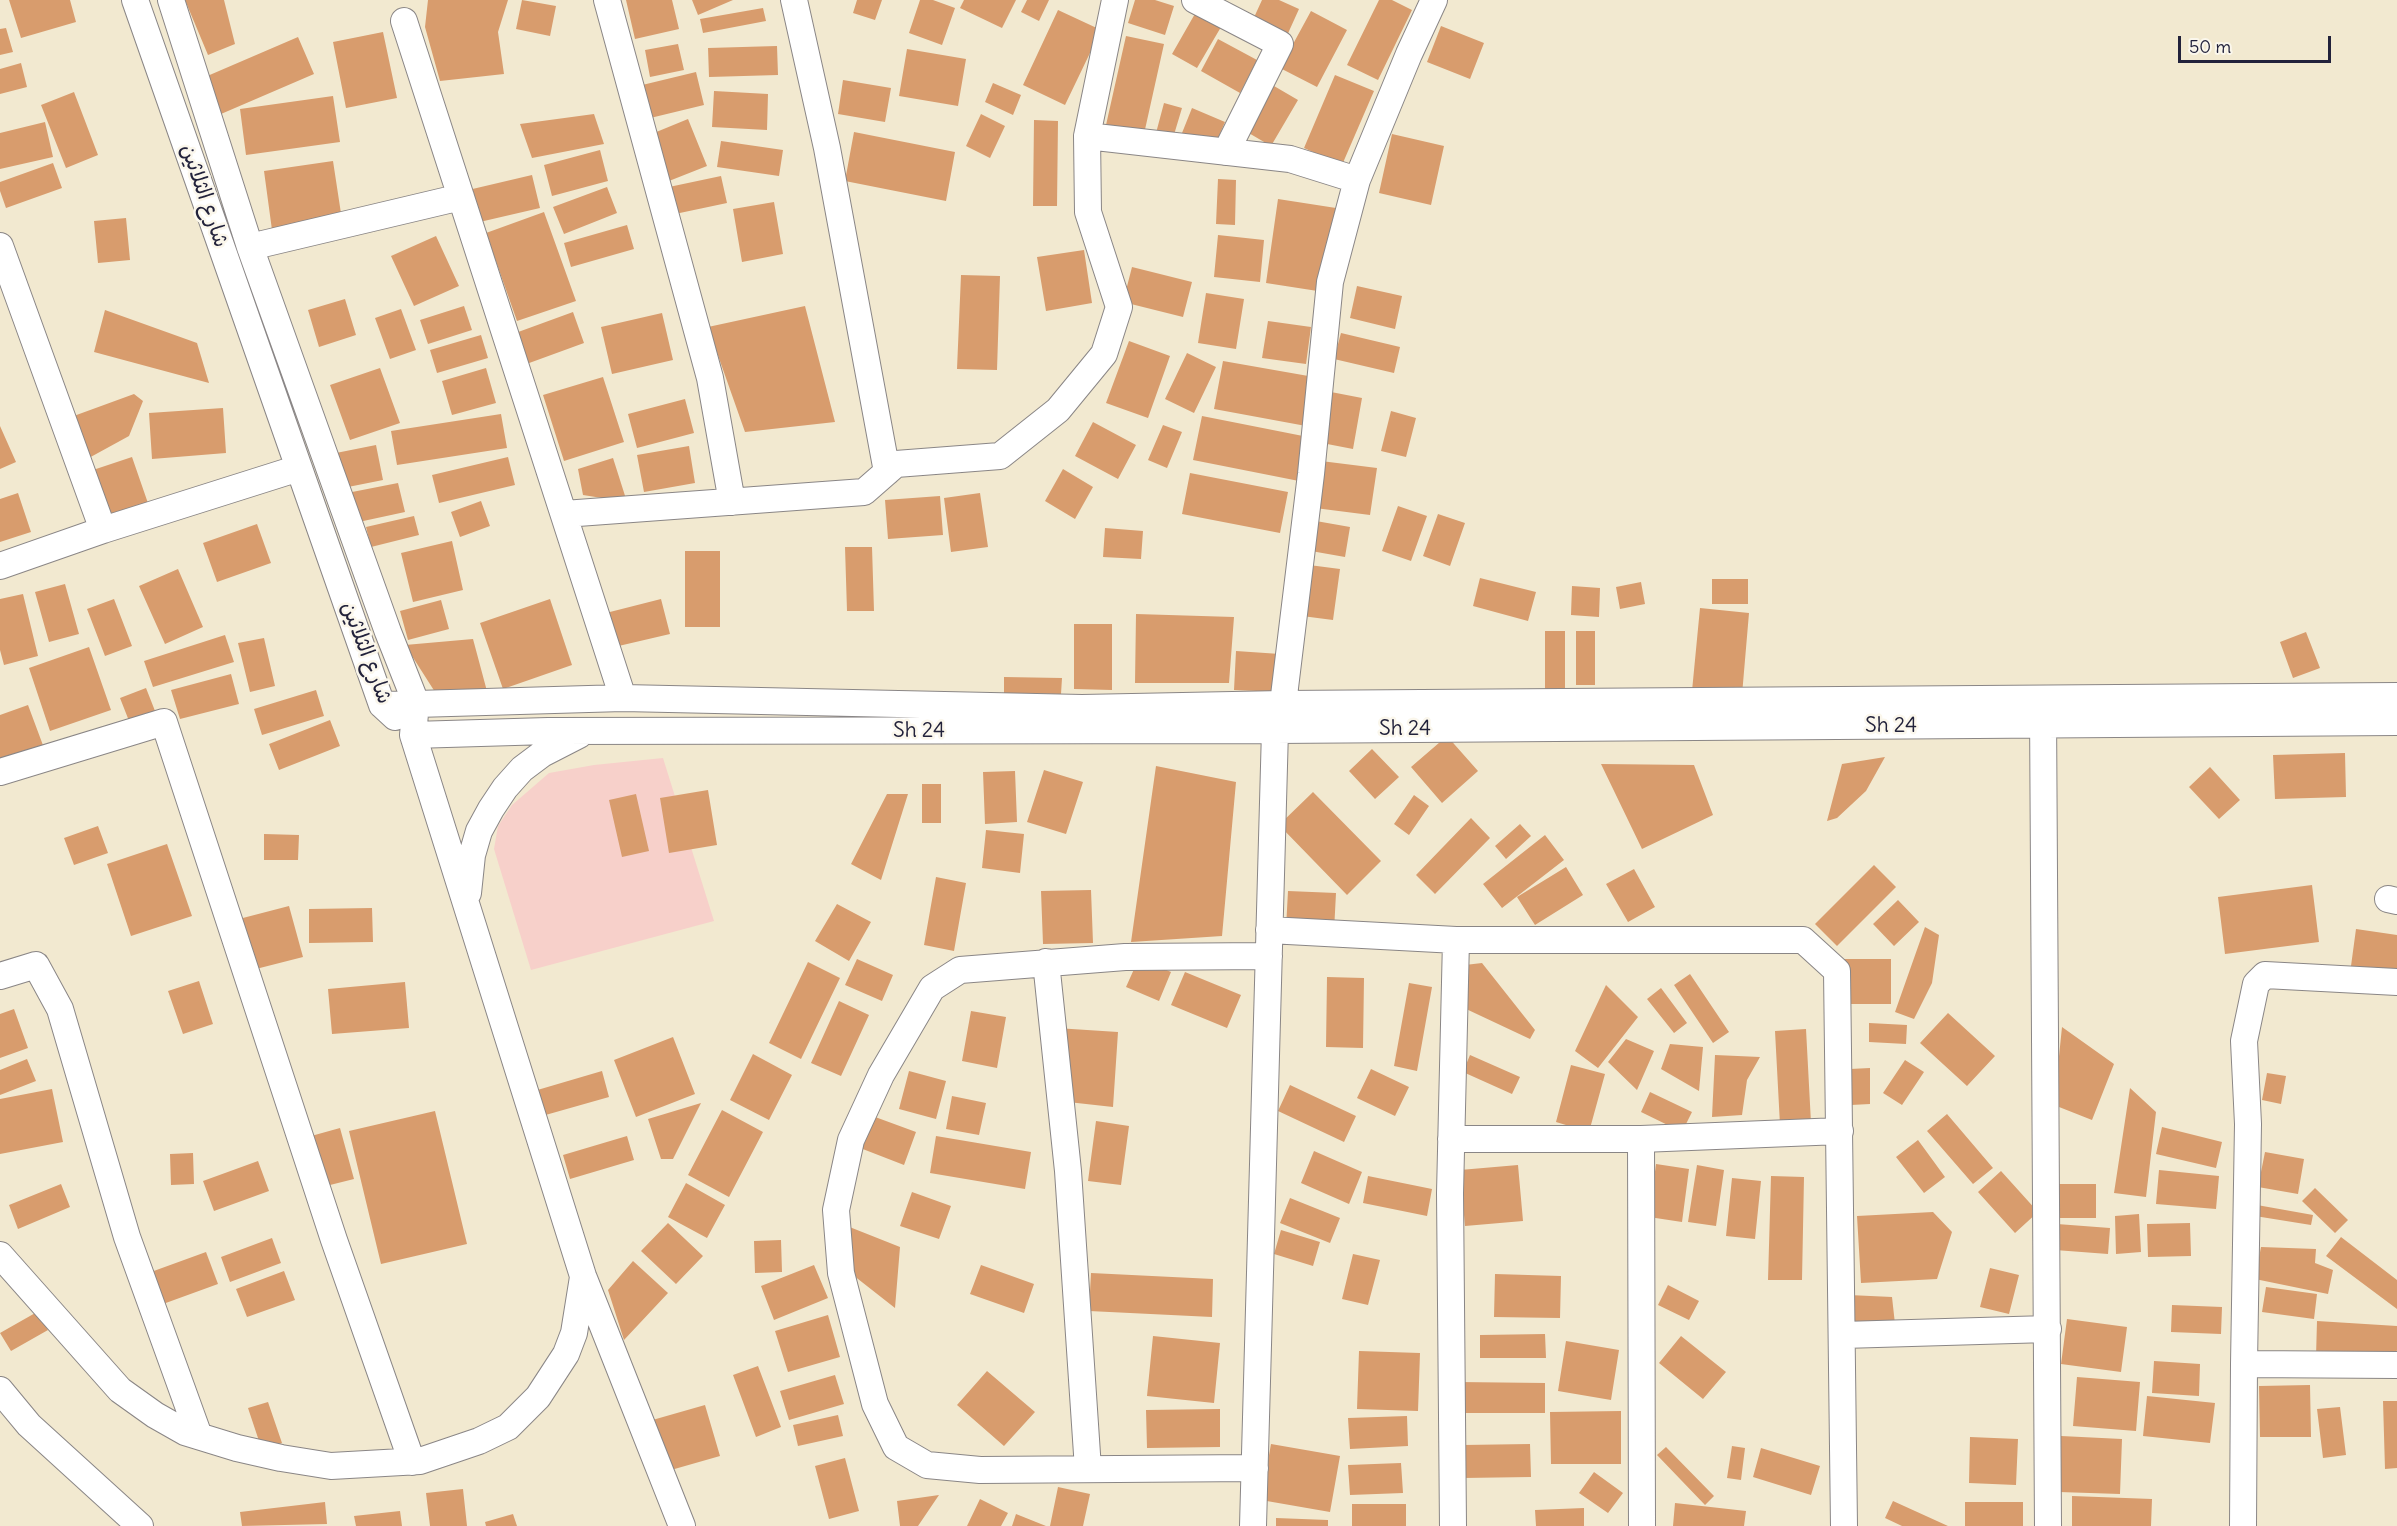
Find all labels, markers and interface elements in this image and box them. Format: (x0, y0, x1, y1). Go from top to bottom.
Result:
scale bar (2181, 24, 2334, 62)
text: 50 m (2189, 35, 2231, 58)
street label: شارع الثلاثين (175, 141, 233, 251)
street label: شارع الثلاثين (335, 598, 397, 708)
street label: Sh 24 (1865, 713, 1917, 739)
street label: Sh 24 (1379, 716, 1431, 742)
street label: Sh 24 (893, 718, 945, 744)

